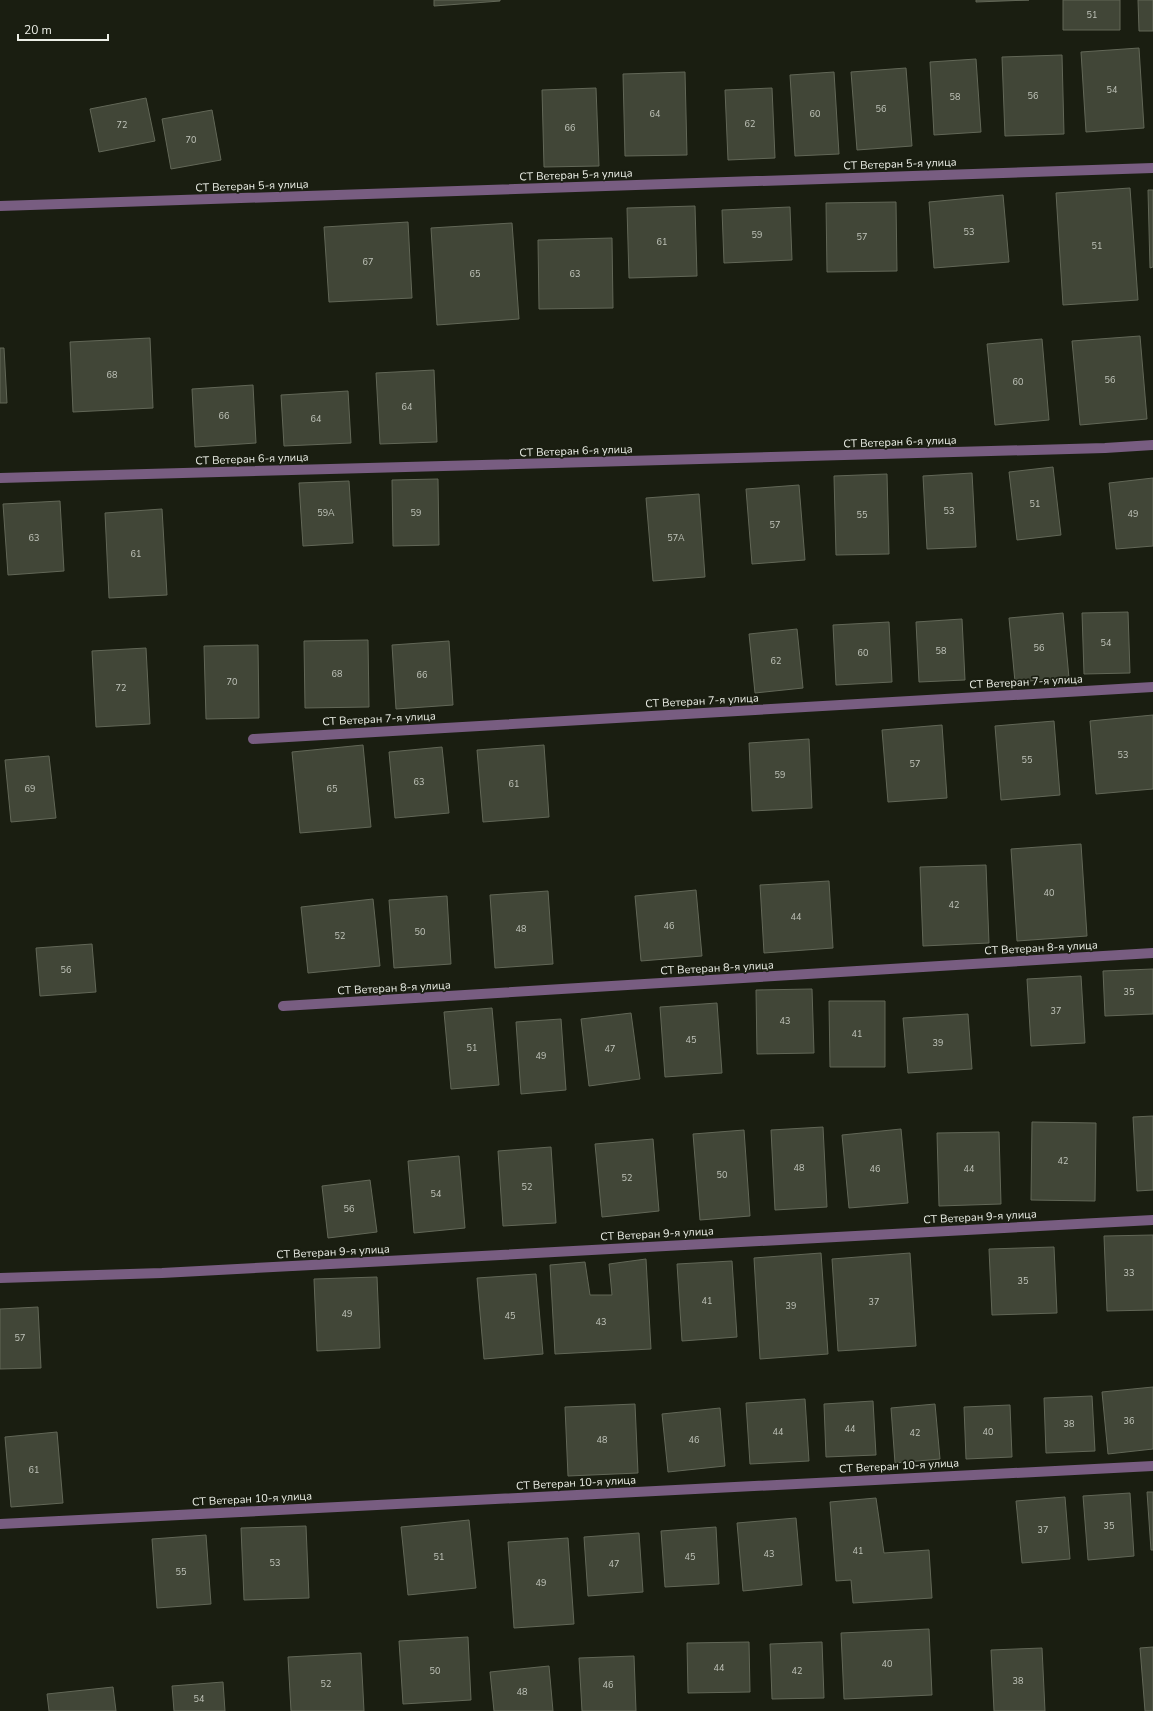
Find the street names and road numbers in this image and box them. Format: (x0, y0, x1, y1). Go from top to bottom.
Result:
street label: СТ Ветеран 5-я улица (843, 155, 957, 173)
street label: СТ Ветеран 5-я улица (519, 166, 633, 184)
street label: СТ Ветеран 5-я улица (195, 177, 309, 195)
street label: СТ Ветеран 6-я улица (843, 433, 957, 451)
street label: СТ Ветеран 6-я улица (519, 442, 633, 460)
street label: СТ Ветеран 6-я улица (195, 450, 309, 468)
street label: СТ Ветеран 7-я улица (969, 672, 1083, 692)
street label: СТ Ветеран 7-я улица (645, 691, 759, 711)
street label: СТ Ветеран 7-я улица (322, 709, 436, 729)
street label: СТ Ветеран 8-я улица (984, 938, 1098, 958)
street label: СТ Ветеран 8-я улица (660, 958, 774, 978)
street label: СТ Ветеран 8-я улица (337, 978, 451, 998)
street label: СТ Ветеран 9-я улица (923, 1207, 1037, 1227)
street label: СТ Ветеран 9-я улица (600, 1224, 714, 1244)
street label: СТ Ветеран 9-я улица (276, 1242, 390, 1262)
street label: СТ Ветеран 10-я улица (839, 1455, 959, 1477)
street label: СТ Ветеран 10-я улица (516, 1472, 636, 1494)
street label: СТ Ветеран 10-я улица (192, 1488, 312, 1510)

